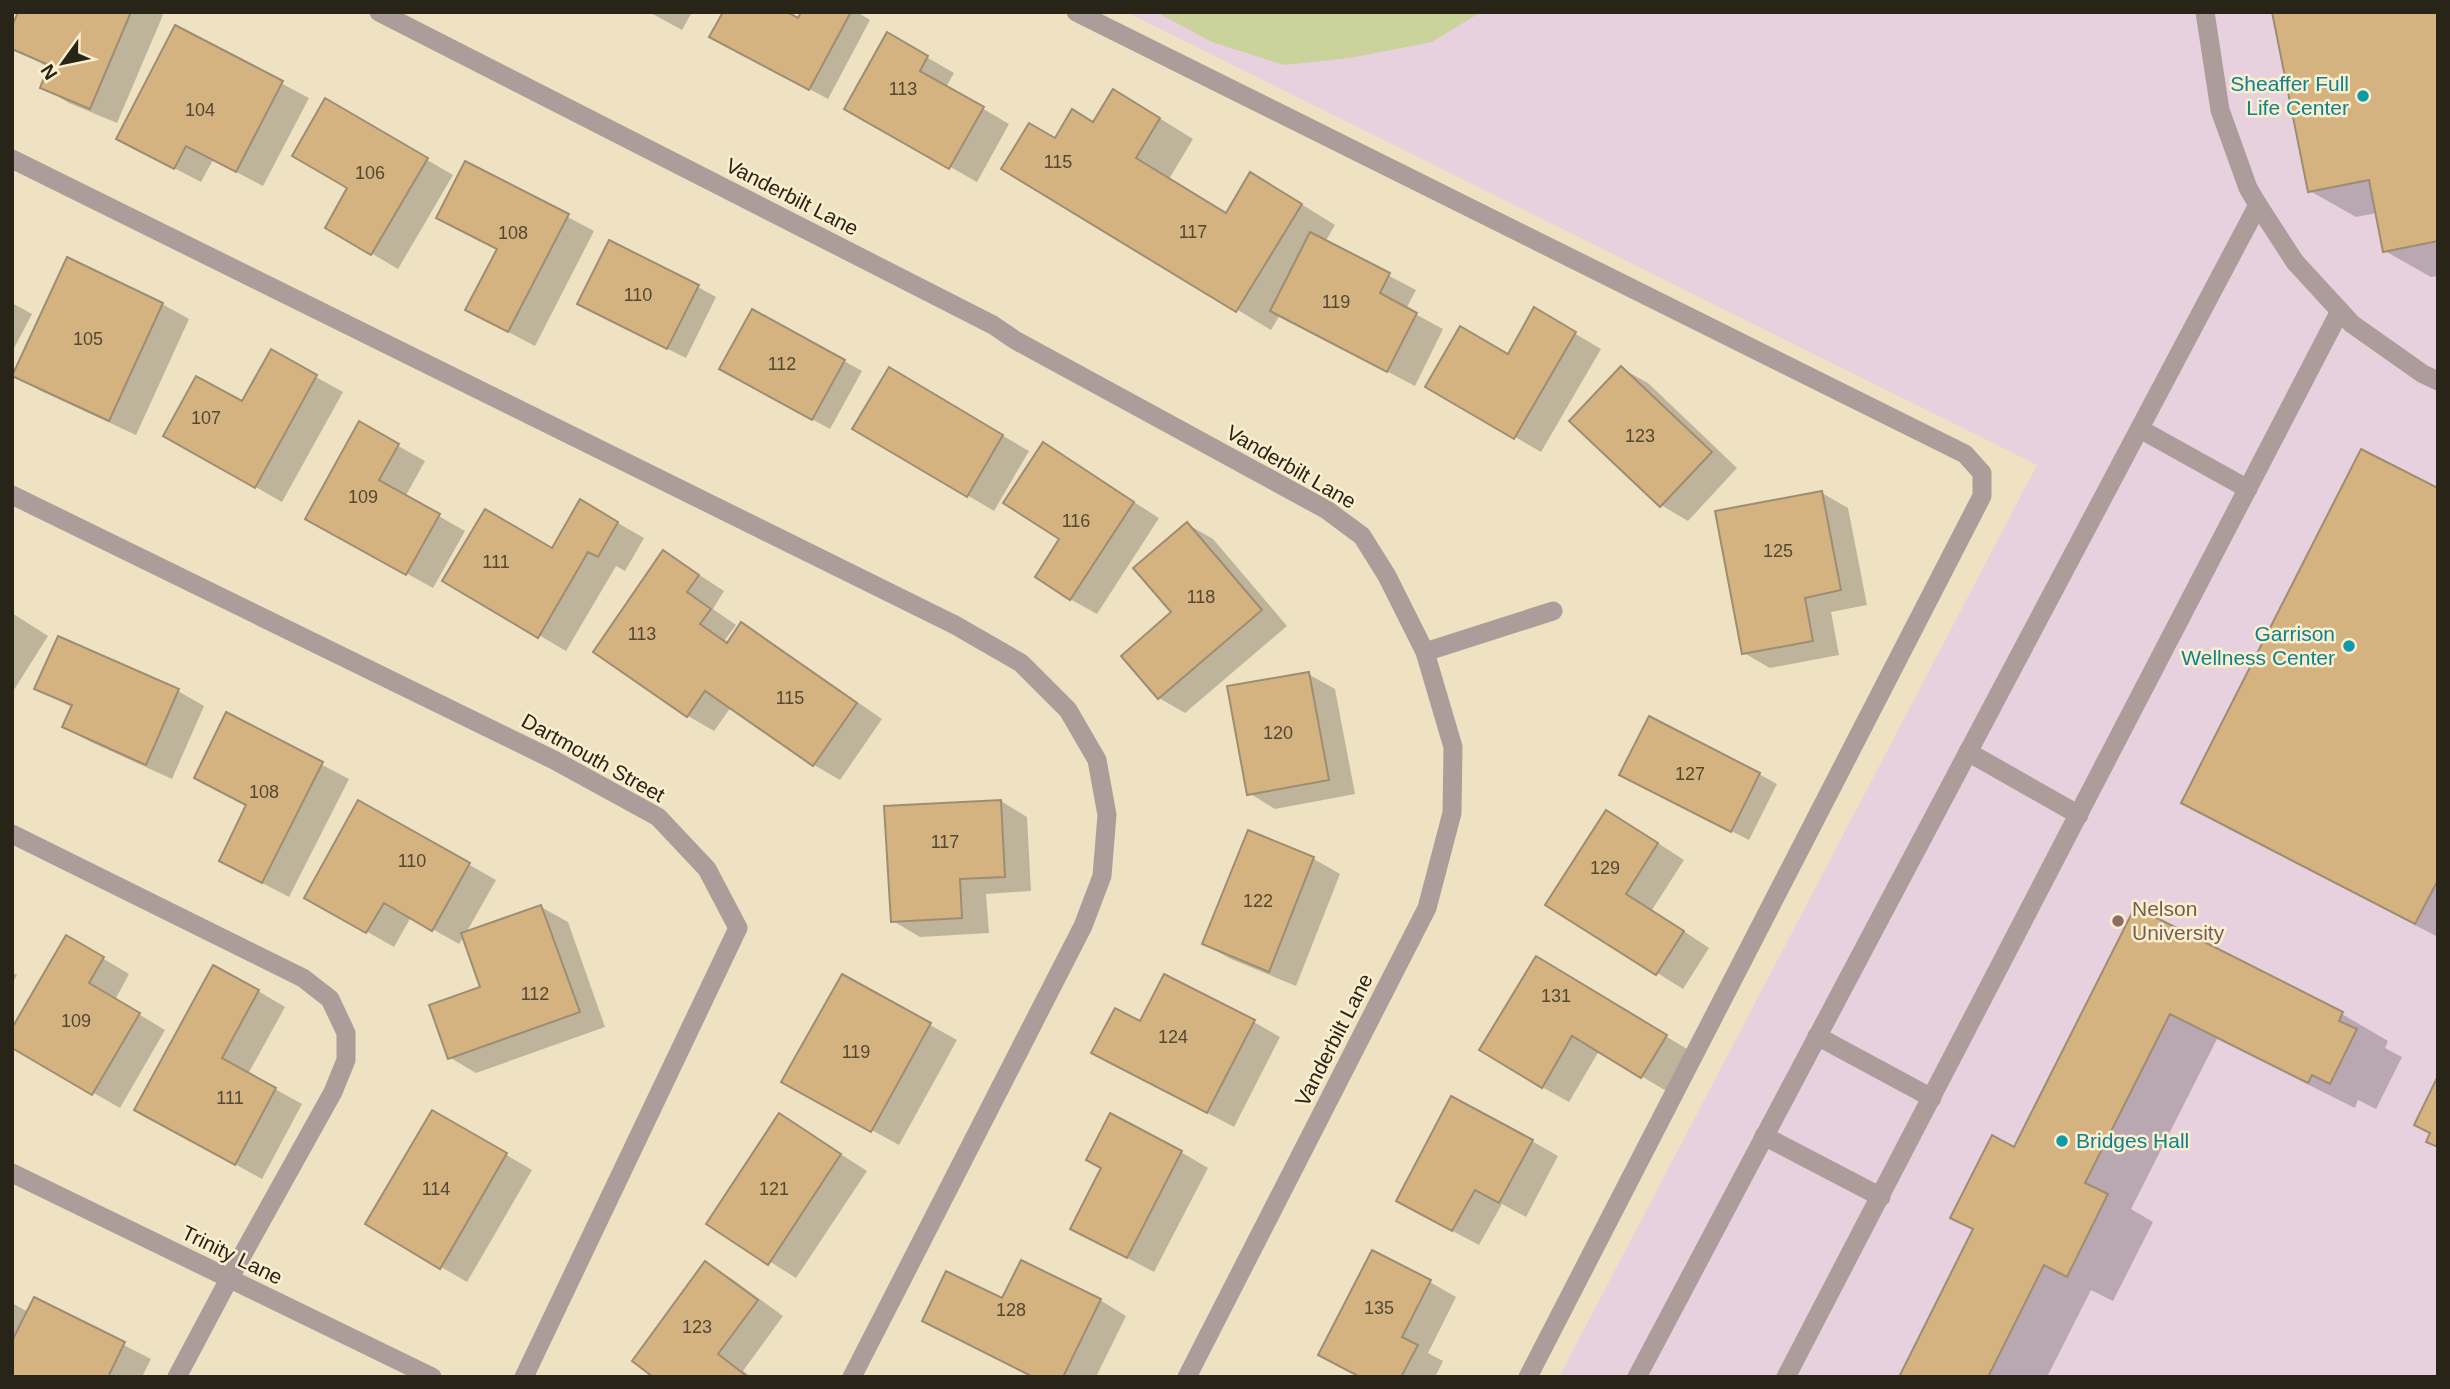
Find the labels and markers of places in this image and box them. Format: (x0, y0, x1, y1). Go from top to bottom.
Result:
place label: Sheaffer Full Life Center (2230, 72, 2349, 119)
marker: Sheaffer Full Life Center (2355, 88, 2371, 104)
place label: Garrison Wellness Center (2181, 622, 2335, 669)
marker: Garrison Wellness Center (2341, 638, 2357, 654)
place label: Nelson University (2132, 897, 2225, 944)
marker: Nelson University (2110, 913, 2126, 929)
place label: Bridges Hall (2076, 1129, 2189, 1152)
marker: Bridges Hall (2054, 1133, 2070, 1149)

